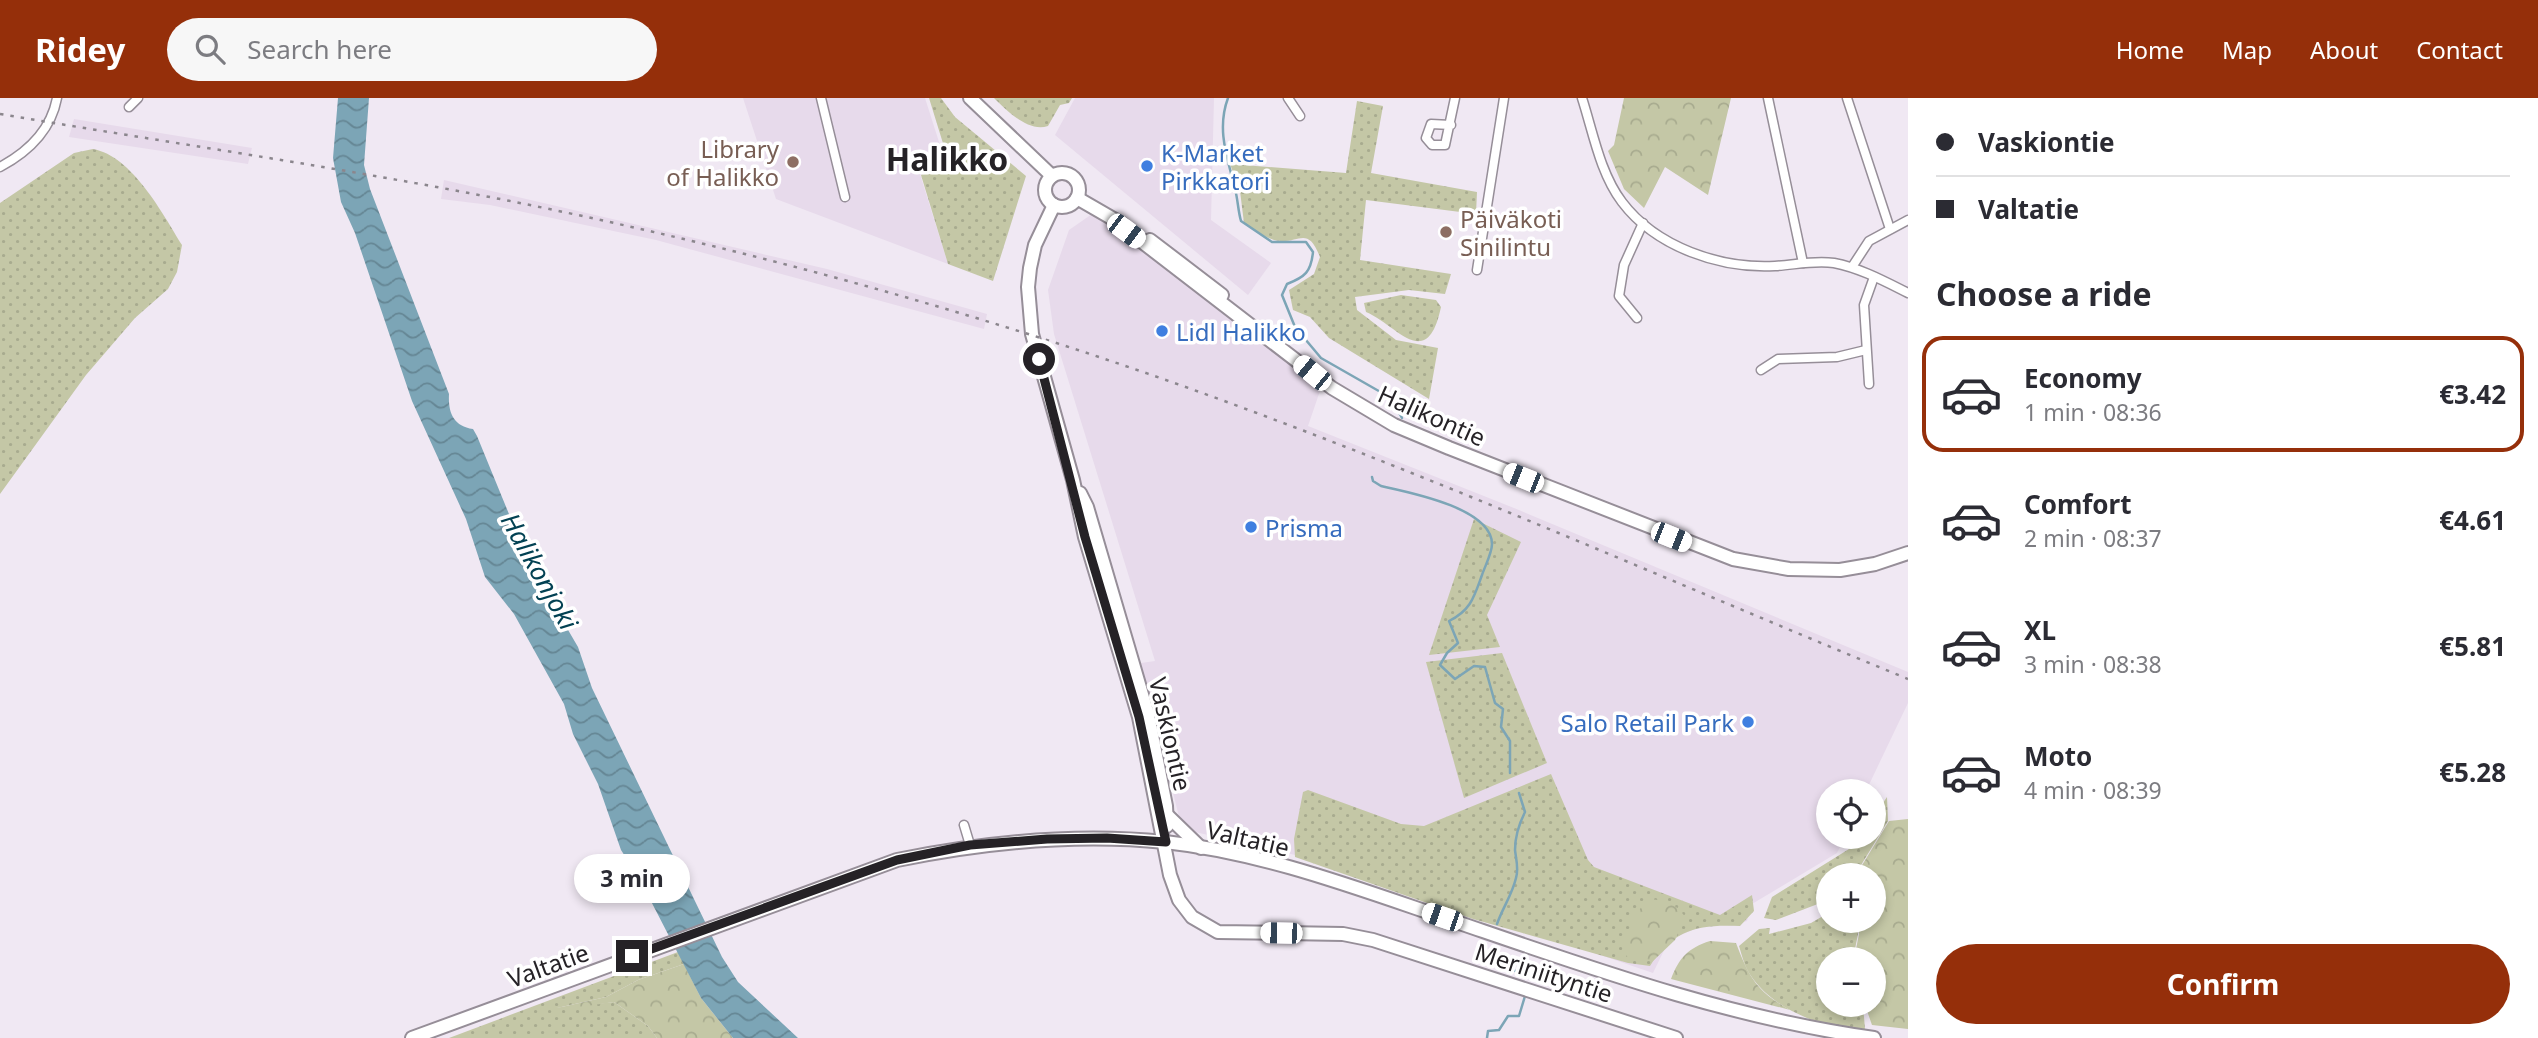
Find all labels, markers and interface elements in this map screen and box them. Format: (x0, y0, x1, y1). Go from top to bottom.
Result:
search box (167, 18, 657, 81)
text: Ridey (35, 27, 125, 72)
icon: search (191, 30, 229, 68)
text: Search here (247, 31, 392, 67)
text: Home (2116, 33, 2184, 66)
text: Map (2222, 33, 2272, 66)
text: About (2310, 33, 2378, 66)
text: Contact (2416, 33, 2503, 66)
text: Vaskiontie (1978, 124, 2115, 160)
place label: Library of Halikko (666, 132, 780, 193)
place label: K-Market Pirkkatori (1161, 136, 1270, 197)
district label: Halikko (886, 137, 1008, 180)
marker: Library of Halikko (785, 154, 801, 170)
marker: K-Market Pirkkatori (1139, 158, 1155, 174)
text: Valtatie (1978, 191, 2079, 227)
place label: Päiväkoti Sinilintu (1460, 202, 1562, 263)
car (1103, 210, 1150, 252)
marker: Päiväkoti Sinilintu (1438, 224, 1454, 240)
text: Choose a ride (1936, 272, 2152, 315)
place label: Lidl Halikko (1176, 315, 1306, 348)
marker: Lidl Halikko (1154, 323, 1170, 339)
route start (1023, 343, 1055, 375)
car (1290, 352, 1335, 394)
text: Economy (2024, 360, 2142, 396)
icon: car (1940, 363, 2003, 426)
text: €3.42 (2439, 376, 2506, 412)
street label: Halikontie (1373, 377, 1491, 453)
text: 1 min · 08:36 (2024, 396, 2162, 428)
car (1500, 460, 1547, 496)
text: Comfort (2024, 486, 2132, 522)
icon: car (1940, 489, 2003, 552)
text: €4.61 (2439, 502, 2506, 538)
water label: Halikonjoki (493, 506, 588, 637)
place label: Prisma (1265, 511, 1343, 544)
marker: Prisma (1243, 519, 1259, 535)
car (1648, 519, 1695, 555)
text: 2 min · 08:37 (2024, 522, 2162, 554)
text: XL (2024, 612, 2056, 648)
icon: car (1940, 615, 2003, 678)
text: €5.81 (2439, 628, 2506, 664)
text: 3 min · 08:38 (2024, 648, 2162, 680)
street label: Vaskiontie (1142, 674, 1200, 794)
place label: Salo Retail Park (1560, 706, 1734, 739)
marker: Salo Retail Park (1740, 714, 1756, 730)
text: Moto (2024, 738, 2092, 774)
icon: car (1940, 741, 2003, 804)
text: €5.28 (2439, 754, 2506, 790)
text: 4 min · 08:39 (2024, 774, 2162, 806)
map controls (1816, 779, 1886, 1017)
button: locate (1816, 779, 1886, 849)
street label: Valtatie (1203, 812, 1293, 864)
callout: 3 min (574, 854, 690, 904)
text: 3 min (600, 862, 664, 894)
button: + (1816, 863, 1886, 933)
car (1419, 900, 1466, 934)
car (1260, 922, 1303, 944)
street label: Meriniityntie (1471, 934, 1617, 1010)
street label: Valtatie (503, 935, 593, 995)
route end (616, 940, 648, 972)
button: Confirm (1936, 944, 2510, 1024)
button: − (1816, 947, 1886, 1017)

